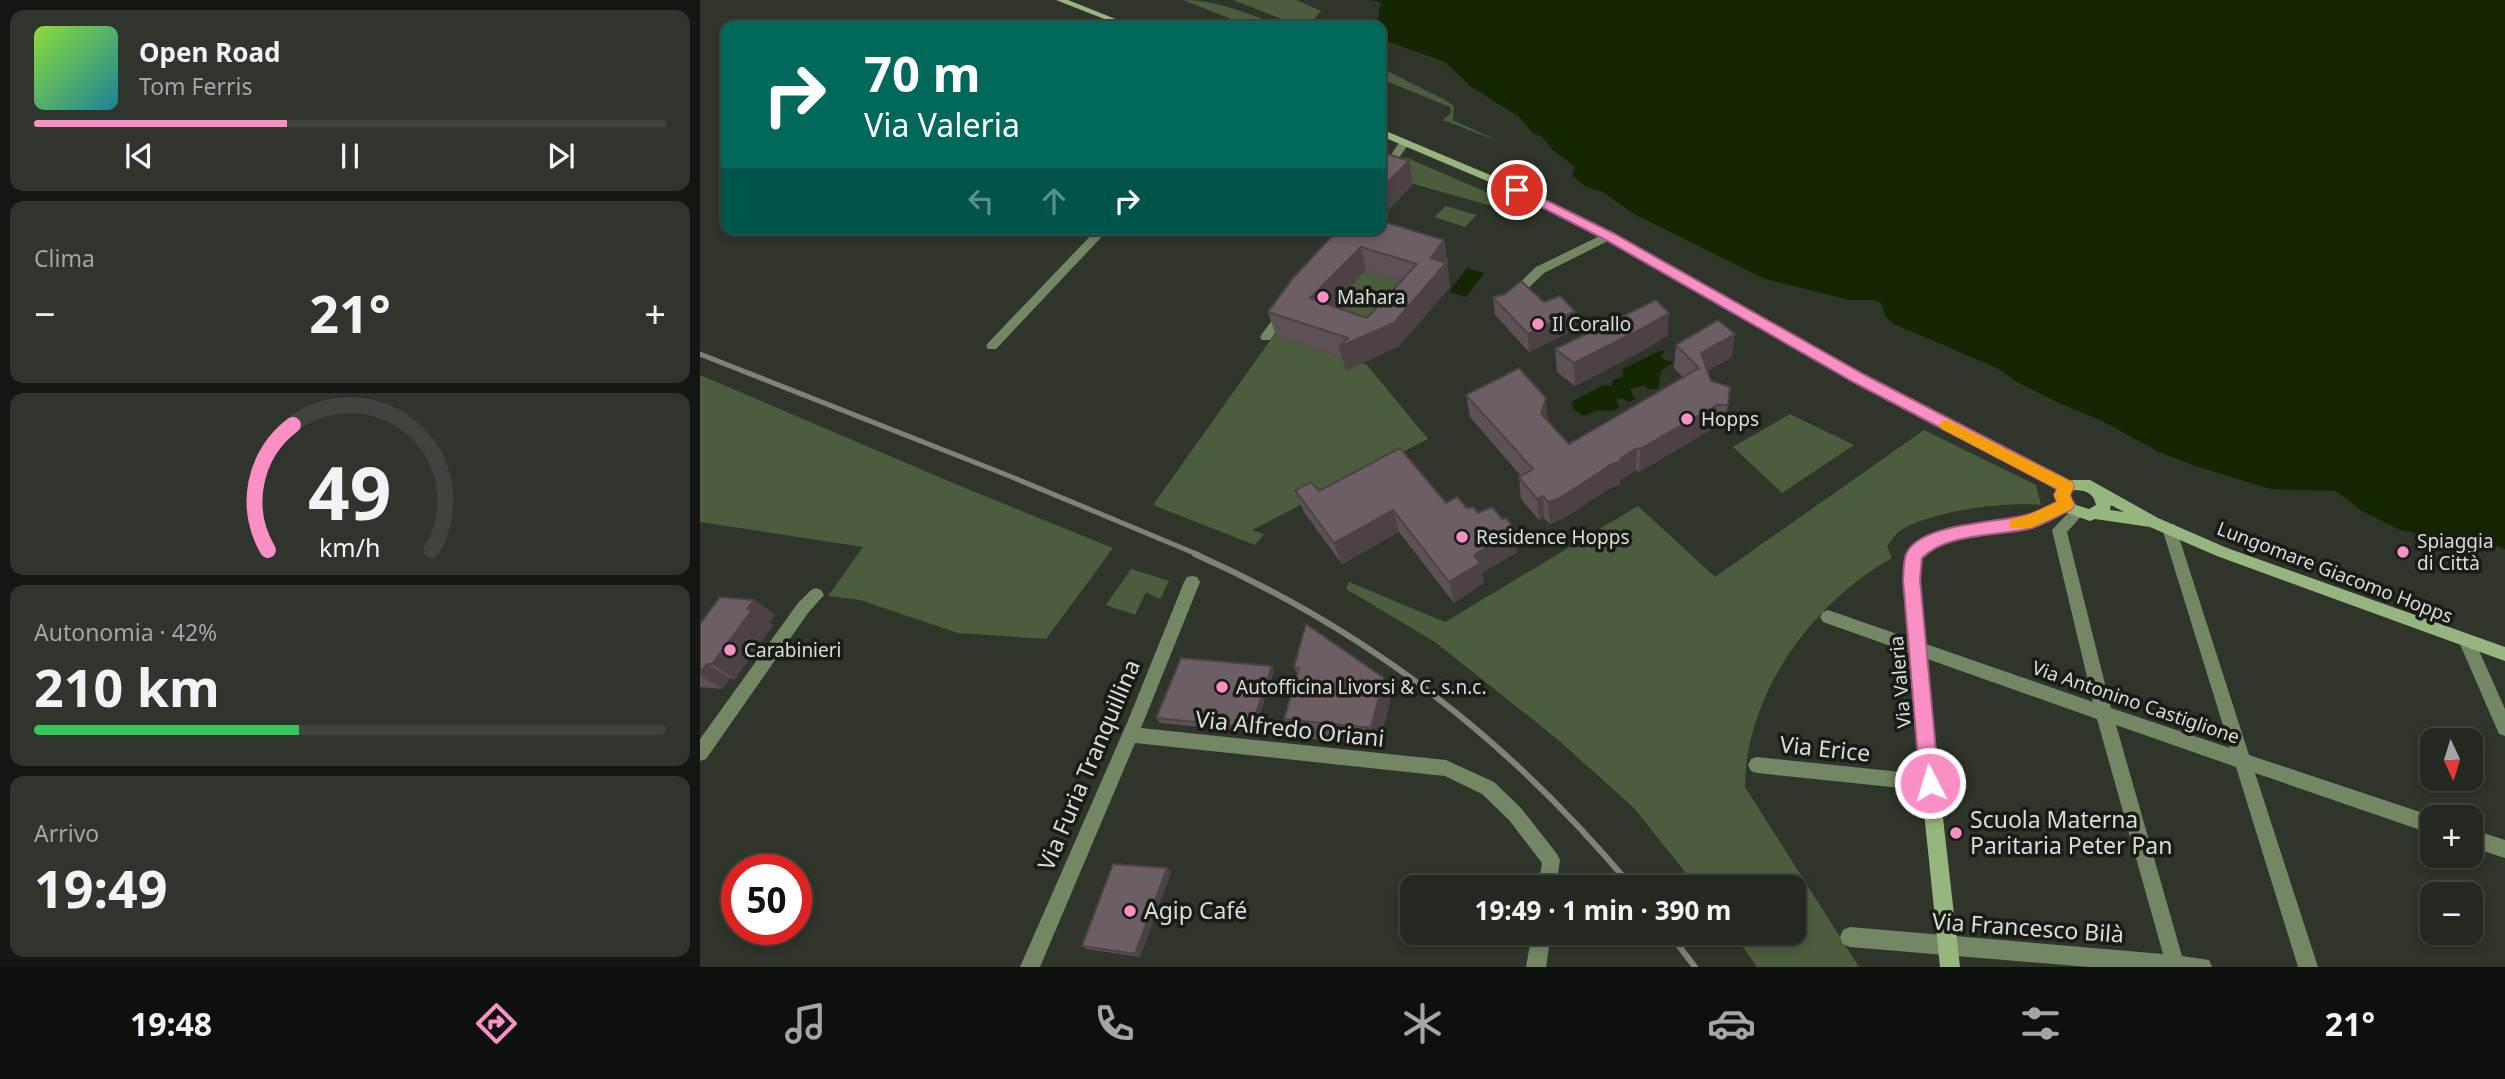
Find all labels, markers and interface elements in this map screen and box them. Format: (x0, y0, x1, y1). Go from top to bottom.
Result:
text: Open Road (139, 34, 281, 70)
text: 70 m (864, 40, 981, 106)
icon: right (749, 49, 840, 140)
text: Tom Ferris (139, 70, 252, 102)
text: Via Valeria (864, 103, 1020, 146)
icon: previous (120, 137, 158, 175)
icon: pause (331, 137, 369, 175)
icon: next (542, 137, 580, 175)
pin (1487, 160, 1547, 220)
icon: arrive (1498, 171, 1536, 209)
icon: left (962, 182, 1000, 220)
icon: ahead (1035, 182, 1073, 220)
icon: right (1108, 182, 1146, 220)
text: Clima (34, 242, 95, 274)
text: 21° (309, 277, 391, 348)
place label: Mahara (1337, 284, 1405, 310)
text: − (34, 287, 56, 339)
text: + (644, 287, 666, 339)
marker: Mahara (1315, 289, 1331, 305)
place label: Il Corallo (1552, 311, 1631, 337)
marker: Il Corallo (1530, 316, 1546, 332)
place label: Hopps (1701, 406, 1759, 432)
marker: Hopps (1679, 411, 1695, 427)
text: 49 (308, 442, 392, 541)
street label: Lungomare Giacomo Hopps (2213, 515, 2457, 629)
place label: Residence Hopps (1476, 524, 1630, 550)
place label: Spiaggia di Città (2417, 528, 2494, 576)
text: km/h (319, 529, 381, 563)
marker: Residence Hopps (1454, 529, 1470, 545)
marker: Spiaggia di Città (2395, 544, 2411, 560)
text: Autonomia · 42% (34, 616, 217, 648)
street label: Via Valeria (1883, 635, 1917, 729)
place label: Carabinieri (744, 637, 842, 663)
marker: Carabinieri (722, 642, 738, 658)
text: 210 km (34, 651, 220, 722)
street label: Via Furia Tranquillina (1029, 654, 1147, 875)
street label: Via Antonino Castiglione (2029, 654, 2243, 750)
place label: Autofficina Livorsi & C. s.n.c. (1236, 674, 1487, 700)
marker: Autofficina Livorsi & C. s.n.c. (1214, 679, 1230, 695)
street label: Via Alfredo Oriani (1194, 702, 1386, 754)
street label: Via Erice (1778, 727, 1872, 769)
north arrow (2420, 728, 2483, 791)
map controls (2420, 728, 2483, 945)
position arrow (1893, 746, 1967, 820)
place label: Scuola Materna Paritaria Peter Pan (1970, 803, 2172, 861)
button: + (2420, 805, 2483, 868)
text: Arrivo (34, 817, 99, 849)
marker: Scuola Materna Paritaria Peter Pan (1948, 825, 1964, 841)
text: 19:49 (34, 852, 168, 923)
speed limit sign: 50 (721, 854, 812, 945)
button: − (2420, 882, 2483, 945)
text: 19:49 · 1 min · 390 m (1475, 892, 1731, 928)
place label: Agip Café (1144, 894, 1247, 926)
marker: Agip Café (1122, 903, 1138, 919)
street label: Via Francesco Bilà (1931, 904, 2125, 950)
icon: directions (472, 999, 521, 1048)
icon: music (781, 999, 830, 1048)
icon: phone (1090, 999, 1139, 1048)
icon: climate (1398, 999, 1447, 1048)
icon: car (1707, 999, 1756, 1048)
icon: filters (2016, 999, 2065, 1048)
text: 19:48 (130, 1002, 212, 1045)
text: 21° (2325, 1002, 2375, 1045)

